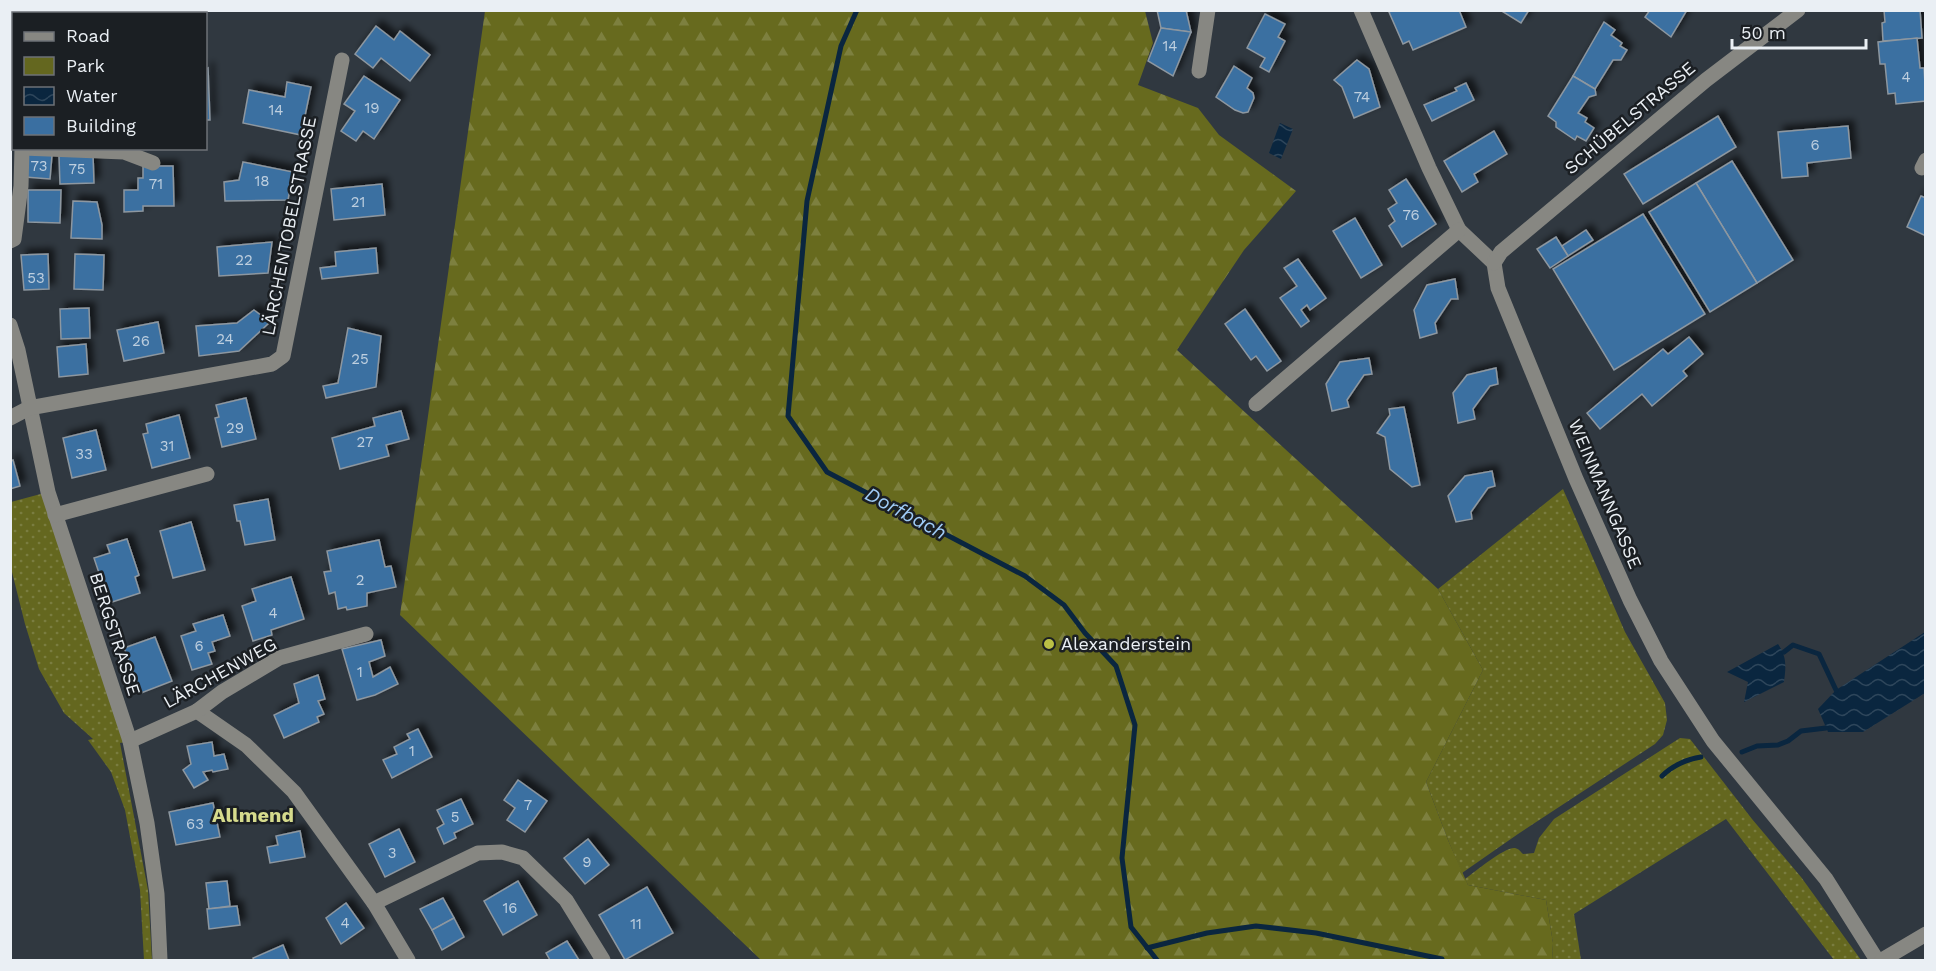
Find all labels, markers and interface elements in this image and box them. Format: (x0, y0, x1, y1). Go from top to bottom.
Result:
legend (12, 12, 207, 150)
scale bar (1732, 12, 1866, 50)
text: 50 m (1741, 22, 1786, 43)
text: Road (66, 25, 110, 46)
house number: 14 (1162, 37, 1178, 55)
text: Park (66, 55, 105, 76)
street label: SCHÜBELSTRASSE (1560, 57, 1699, 178)
house number: 4 (1901, 68, 1911, 86)
text: Water (66, 85, 118, 106)
house number: 74 (1354, 88, 1370, 106)
house number: 19 (364, 99, 380, 117)
house number: 14 (268, 101, 284, 119)
text: Building (66, 115, 136, 136)
street label: LÄRCHENTOBELSTRASSE (257, 115, 320, 337)
house number: 6 (1810, 136, 1820, 154)
house number: 73 (30, 157, 48, 175)
house number: 75 (68, 160, 86, 178)
house number: 18 (254, 172, 270, 190)
house number: 71 (149, 175, 163, 193)
house number: 21 (351, 193, 365, 211)
house number: 76 (1402, 206, 1420, 224)
house number: 22 (235, 251, 253, 269)
house number: 53 (27, 269, 45, 287)
house number: 24 (216, 330, 234, 348)
house number: 26 (132, 332, 150, 350)
house number: 25 (351, 350, 369, 368)
street label: WEINMANNGASSE (1564, 416, 1646, 572)
house number: 29 (226, 419, 244, 437)
house number: 27 (357, 433, 373, 451)
house number: 31 (160, 437, 174, 455)
house number: 33 (75, 445, 93, 463)
water label: Dorfbach (861, 482, 951, 544)
street label: BERGSTRASSE (86, 570, 145, 698)
house number: 2 (356, 571, 364, 589)
house number: 4 (268, 604, 278, 622)
street label: LÄRCHENWEG (159, 633, 280, 712)
place label: Alexanderstein (1061, 633, 1191, 654)
house number: 6 (194, 637, 204, 655)
marker: Alexanderstein (1042, 637, 1056, 651)
house number: 1 (357, 663, 363, 681)
house number: 1 (409, 742, 415, 760)
house number: 7 (524, 796, 532, 814)
district label: Allmend (212, 803, 294, 827)
house number: 5 (451, 808, 459, 826)
house number: 63 (186, 815, 204, 833)
house number: 3 (388, 844, 396, 862)
house number: 9 (582, 853, 592, 871)
house number: 16 (503, 899, 517, 917)
house number: 4 (340, 914, 350, 932)
house number: 11 (630, 915, 642, 933)

